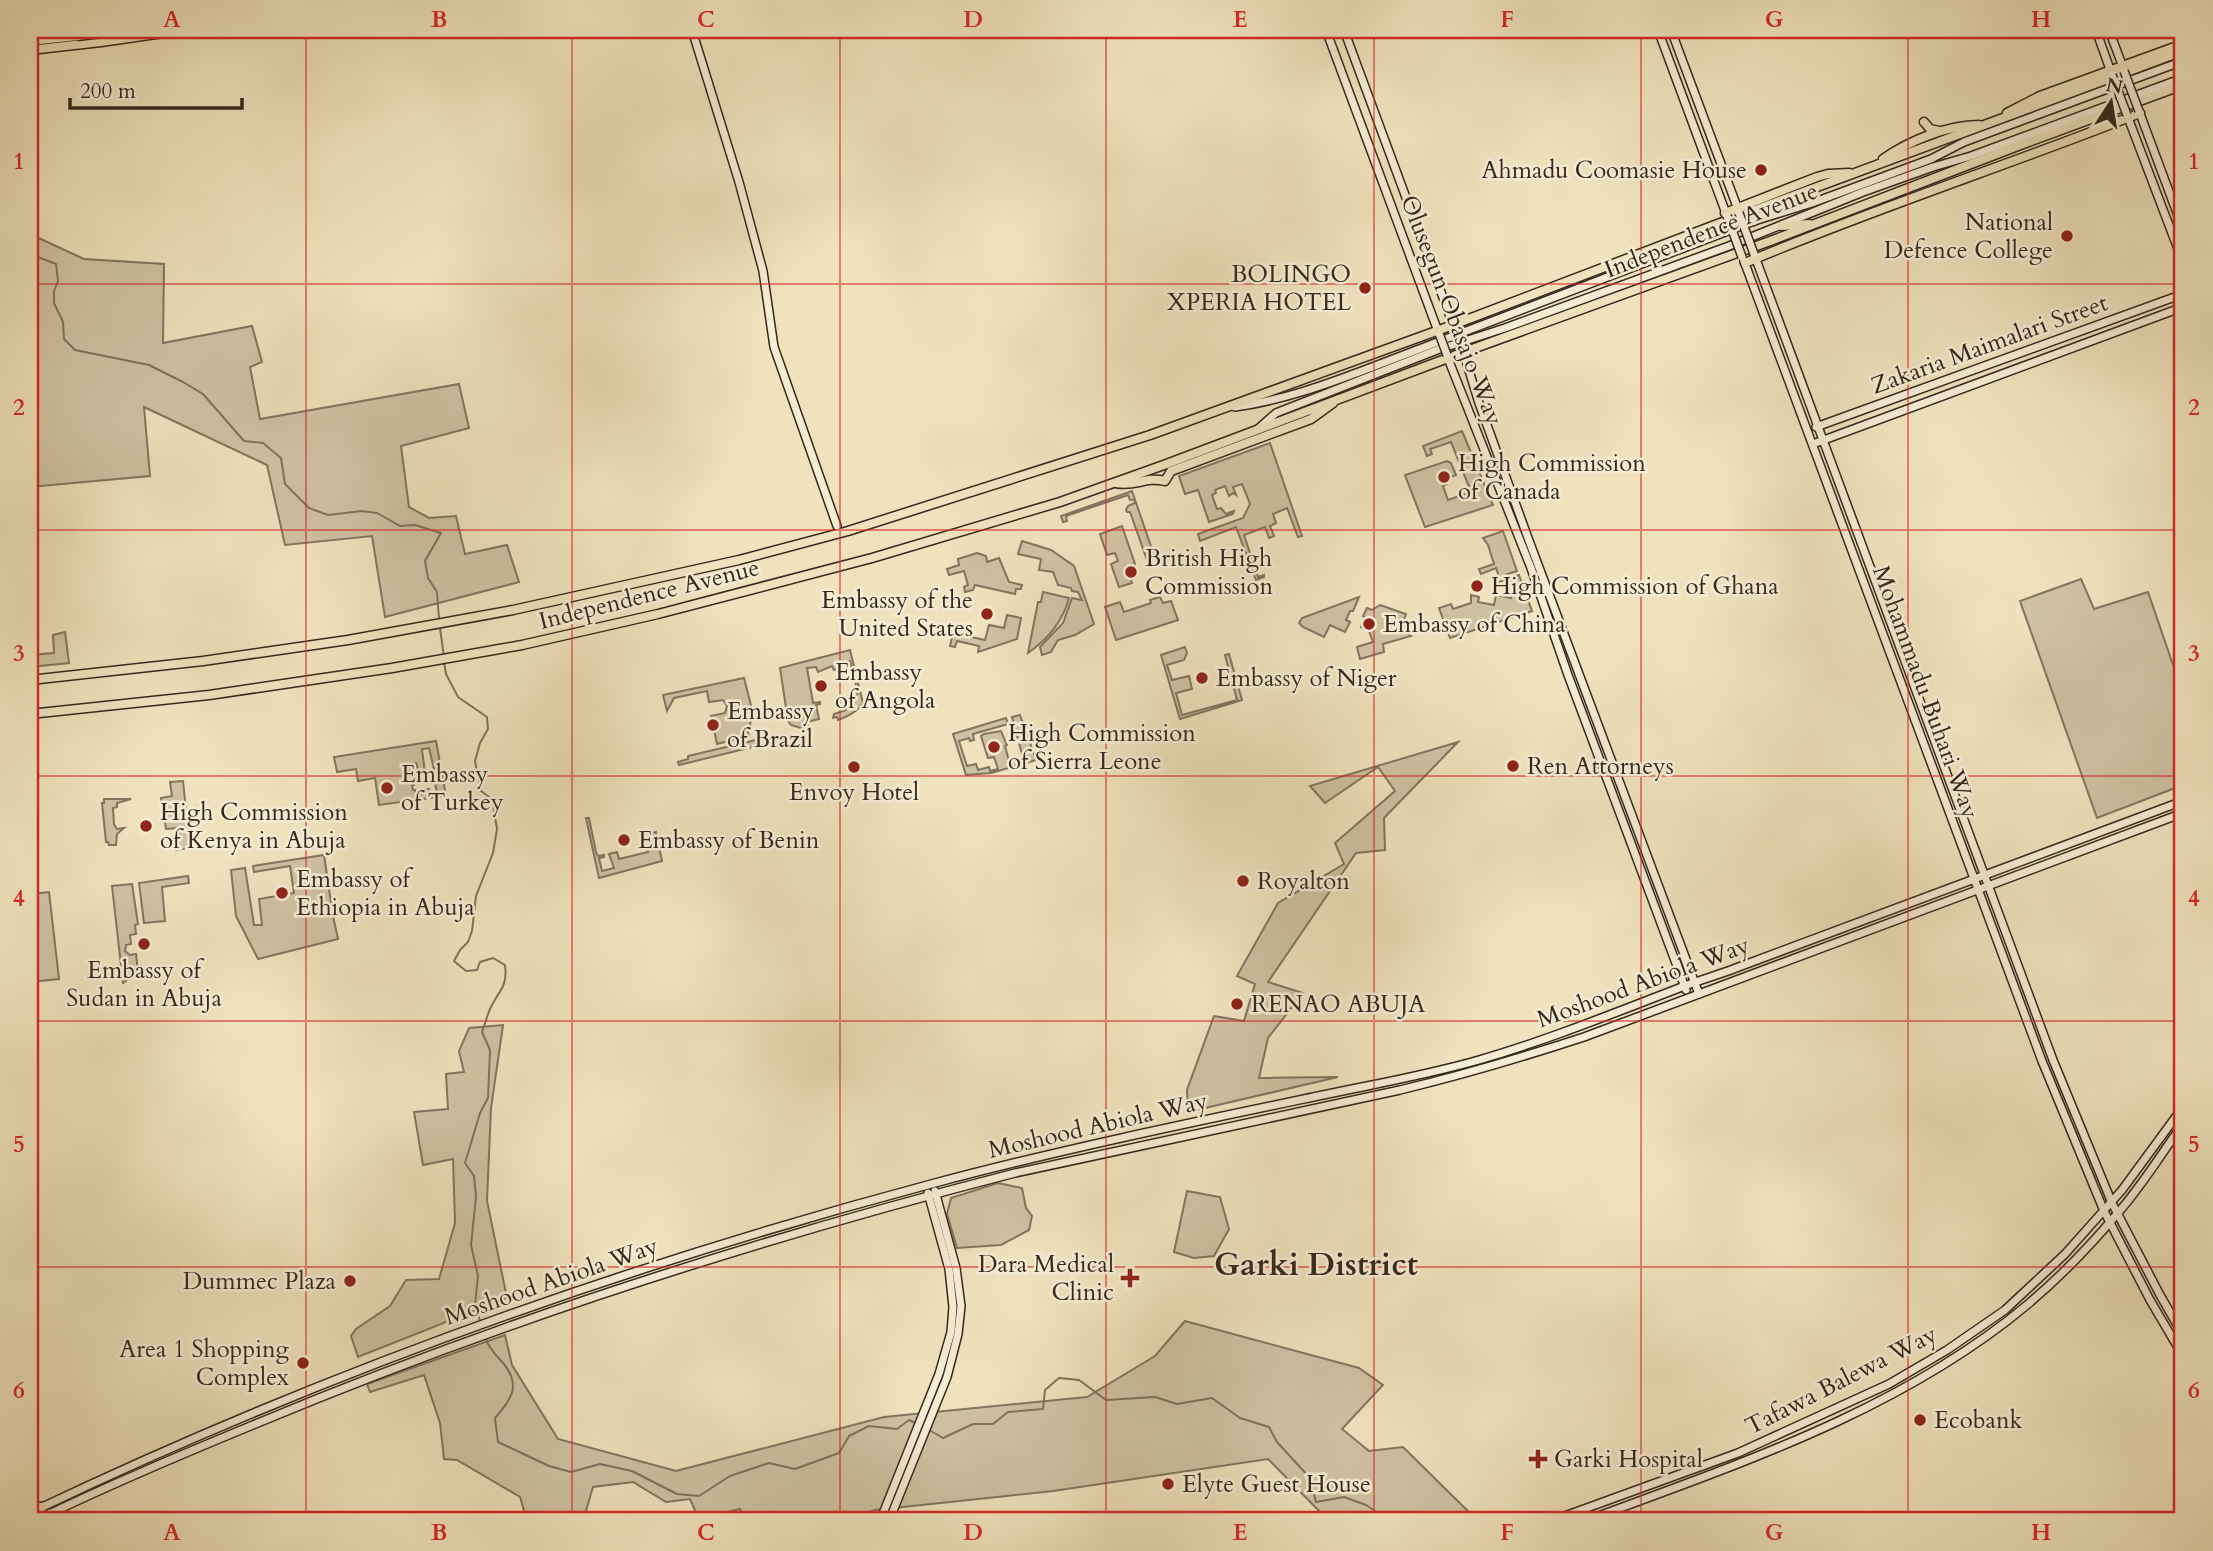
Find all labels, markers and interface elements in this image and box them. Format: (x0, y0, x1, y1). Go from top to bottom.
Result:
text: A (163, 4, 181, 35)
text: B (431, 4, 447, 35)
text: C (697, 4, 715, 35)
text: D (963, 4, 983, 35)
text: E (1233, 4, 1247, 35)
text: F (1500, 4, 1514, 35)
text: G (1765, 4, 1784, 35)
text: H (2031, 4, 2051, 35)
scale bar (70, 66, 242, 110)
north arrow (2076, 66, 2146, 136)
text: N (2104, 72, 2126, 101)
text: 200 m (80, 77, 136, 106)
text: 1 (13, 146, 25, 177)
text: 1 (2188, 146, 2200, 177)
place label: Ahmadu Coomasie House (1481, 154, 1747, 187)
marker: Ahmadu Coomasie House (1753, 162, 1769, 178)
street label: Independence Avenue (1600, 175, 1823, 286)
street label: Olusegun Obasajo Way (1392, 190, 1511, 430)
place label: National Defence College (1884, 206, 2053, 267)
marker: National Defence College (2059, 228, 2075, 244)
place label: BOLINGO XPERIA HOTEL (1167, 258, 1351, 319)
marker: BOLINGO XPERIA HOTEL (1357, 280, 1373, 296)
street label: Zakaria Maimalari Street (1866, 286, 2112, 403)
text: 2 (13, 392, 25, 423)
text: 2 (2188, 392, 2200, 423)
place label: High Commission of Canada (1458, 447, 1646, 508)
marker: High Commission of Canada (1436, 469, 1452, 485)
place label: British High Commission (1145, 542, 1273, 603)
street label: Independence Avenue (535, 551, 763, 638)
street label: Mohammadu Buhari Way (1864, 561, 1987, 824)
marker: British High Commission (1123, 564, 1139, 580)
place label: High Commission of Ghana (1491, 570, 1779, 603)
marker: High Commission of Ghana (1469, 578, 1485, 594)
place label: Embassy of the United States (821, 584, 973, 645)
marker: Embassy of the United States (979, 606, 995, 622)
place label: Embassy of China (1383, 608, 1566, 641)
marker: Embassy of China (1361, 616, 1377, 632)
text: 3 (13, 638, 25, 669)
text: 3 (2188, 638, 2200, 669)
place label: Embassy of Angola (835, 656, 936, 717)
place label: Embassy of Niger (1216, 662, 1397, 695)
marker: Embassy of Niger (1194, 670, 1210, 686)
marker: Embassy of Angola (813, 678, 829, 694)
place label: Embassy of Brazil (727, 695, 814, 756)
marker: Embassy of Brazil (705, 717, 721, 733)
place label: High Commission of Sierra Leone (1008, 717, 1196, 778)
marker: High Commission of Sierra Leone (986, 739, 1002, 755)
place label: Ren Attorneys (1527, 750, 1674, 783)
place label: Embassy of Turkey (401, 758, 504, 819)
marker: Ren Attorneys (1505, 758, 1521, 774)
marker: Envoy Hotel (846, 759, 862, 775)
place label: Envoy Hotel (789, 776, 919, 809)
marker: Embassy of Turkey (379, 780, 395, 796)
place label: High Commission of Kenya in Abuja (160, 796, 348, 857)
marker: High Commission of Kenya in Abuja (138, 818, 154, 834)
place label: Embassy of Benin (638, 824, 820, 857)
marker: Embassy of Benin (616, 832, 632, 848)
place label: Embassy of Ethiopia in Abuja (296, 863, 475, 924)
place label: Royalton (1257, 865, 1350, 898)
marker: Royalton (1235, 873, 1251, 889)
text: 4 (13, 883, 25, 914)
text: 4 (2188, 883, 2200, 914)
marker: Embassy of Ethiopia in Abuja (274, 885, 290, 901)
street label: Moshood Abiola Way (1532, 929, 1754, 1036)
marker: Embassy of Sudan in Abuja (136, 936, 152, 952)
place label: Embassy of Sudan in Abuja (66, 954, 222, 1015)
place label: RENAO ABUJA (1251, 988, 1426, 1021)
marker: RENAO ABUJA (1229, 996, 1245, 1012)
street label: Moshood Abiola Way (985, 1084, 1211, 1167)
text: 5 (13, 1129, 25, 1160)
text: 5 (2188, 1129, 2200, 1160)
street label: Moshood Abiola Way (440, 1229, 663, 1334)
district label: Garki District (1214, 1243, 1418, 1287)
place label: Dara Medical Clinic (978, 1248, 1114, 1309)
place label: Dummec Plaza (183, 1265, 337, 1298)
marker: Dara Medical Clinic (1120, 1268, 1140, 1288)
marker: Dummec Plaza (342, 1273, 358, 1289)
street label: Tafawa Balewa Way (1740, 1318, 1943, 1443)
place label: Area 1 Shopping Complex (119, 1333, 290, 1394)
marker: Area 1 Shopping Complex (295, 1355, 311, 1371)
text: 6 (13, 1375, 25, 1406)
text: 6 (2188, 1375, 2200, 1406)
place label: Ecobank (1934, 1404, 2023, 1437)
marker: Ecobank (1912, 1412, 1928, 1428)
place label: Garki Hospital (1554, 1443, 1703, 1476)
marker: Garki Hospital (1528, 1449, 1548, 1469)
place label: Elyte Guest House (1182, 1468, 1371, 1501)
marker: Elyte Guest House (1160, 1476, 1176, 1492)
text: A (163, 1517, 181, 1548)
text: B (431, 1517, 447, 1548)
text: C (697, 1517, 715, 1548)
text: D (963, 1517, 983, 1548)
text: E (1233, 1517, 1247, 1548)
text: F (1500, 1517, 1514, 1548)
text: G (1765, 1517, 1784, 1548)
text: H (2031, 1517, 2051, 1548)

